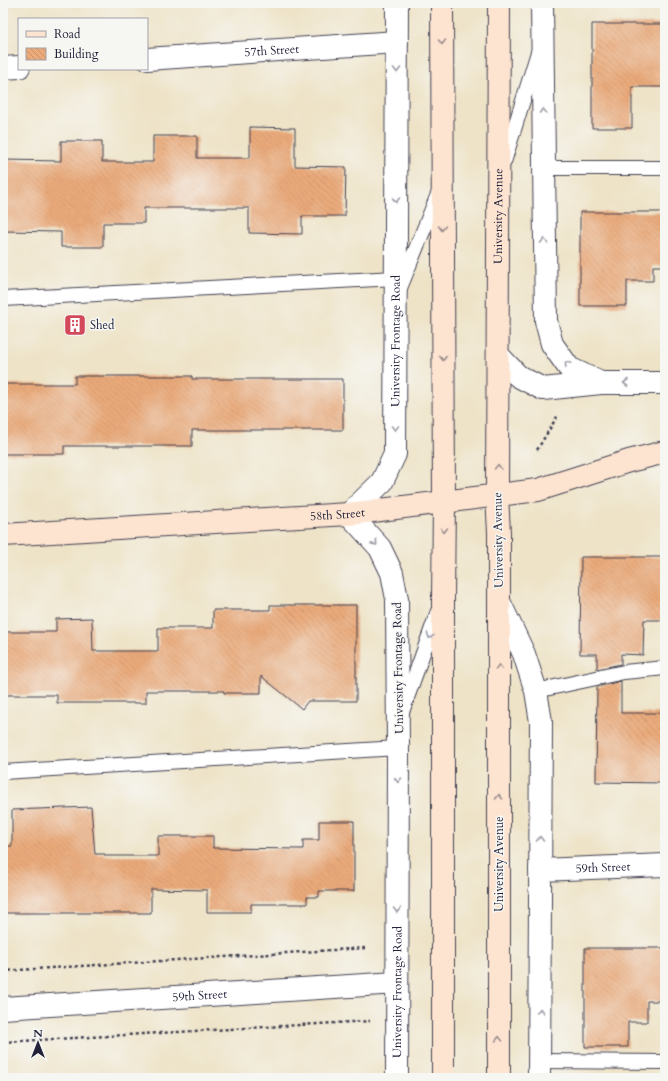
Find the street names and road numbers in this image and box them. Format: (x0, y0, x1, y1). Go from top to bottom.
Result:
street label: 57th Street (244, 41, 300, 60)
street label: University Avenue (490, 168, 506, 264)
street label: University Frontage Road (387, 274, 404, 407)
street label: University Avenue (489, 492, 507, 588)
street label: 58th Street (310, 504, 366, 524)
street label: University Frontage Road (389, 601, 407, 734)
street label: University Avenue (491, 816, 507, 912)
street label: 59th Street (575, 858, 631, 877)
street label: University Frontage Road (389, 925, 405, 1058)
street label: 59th Street (172, 986, 228, 1005)

